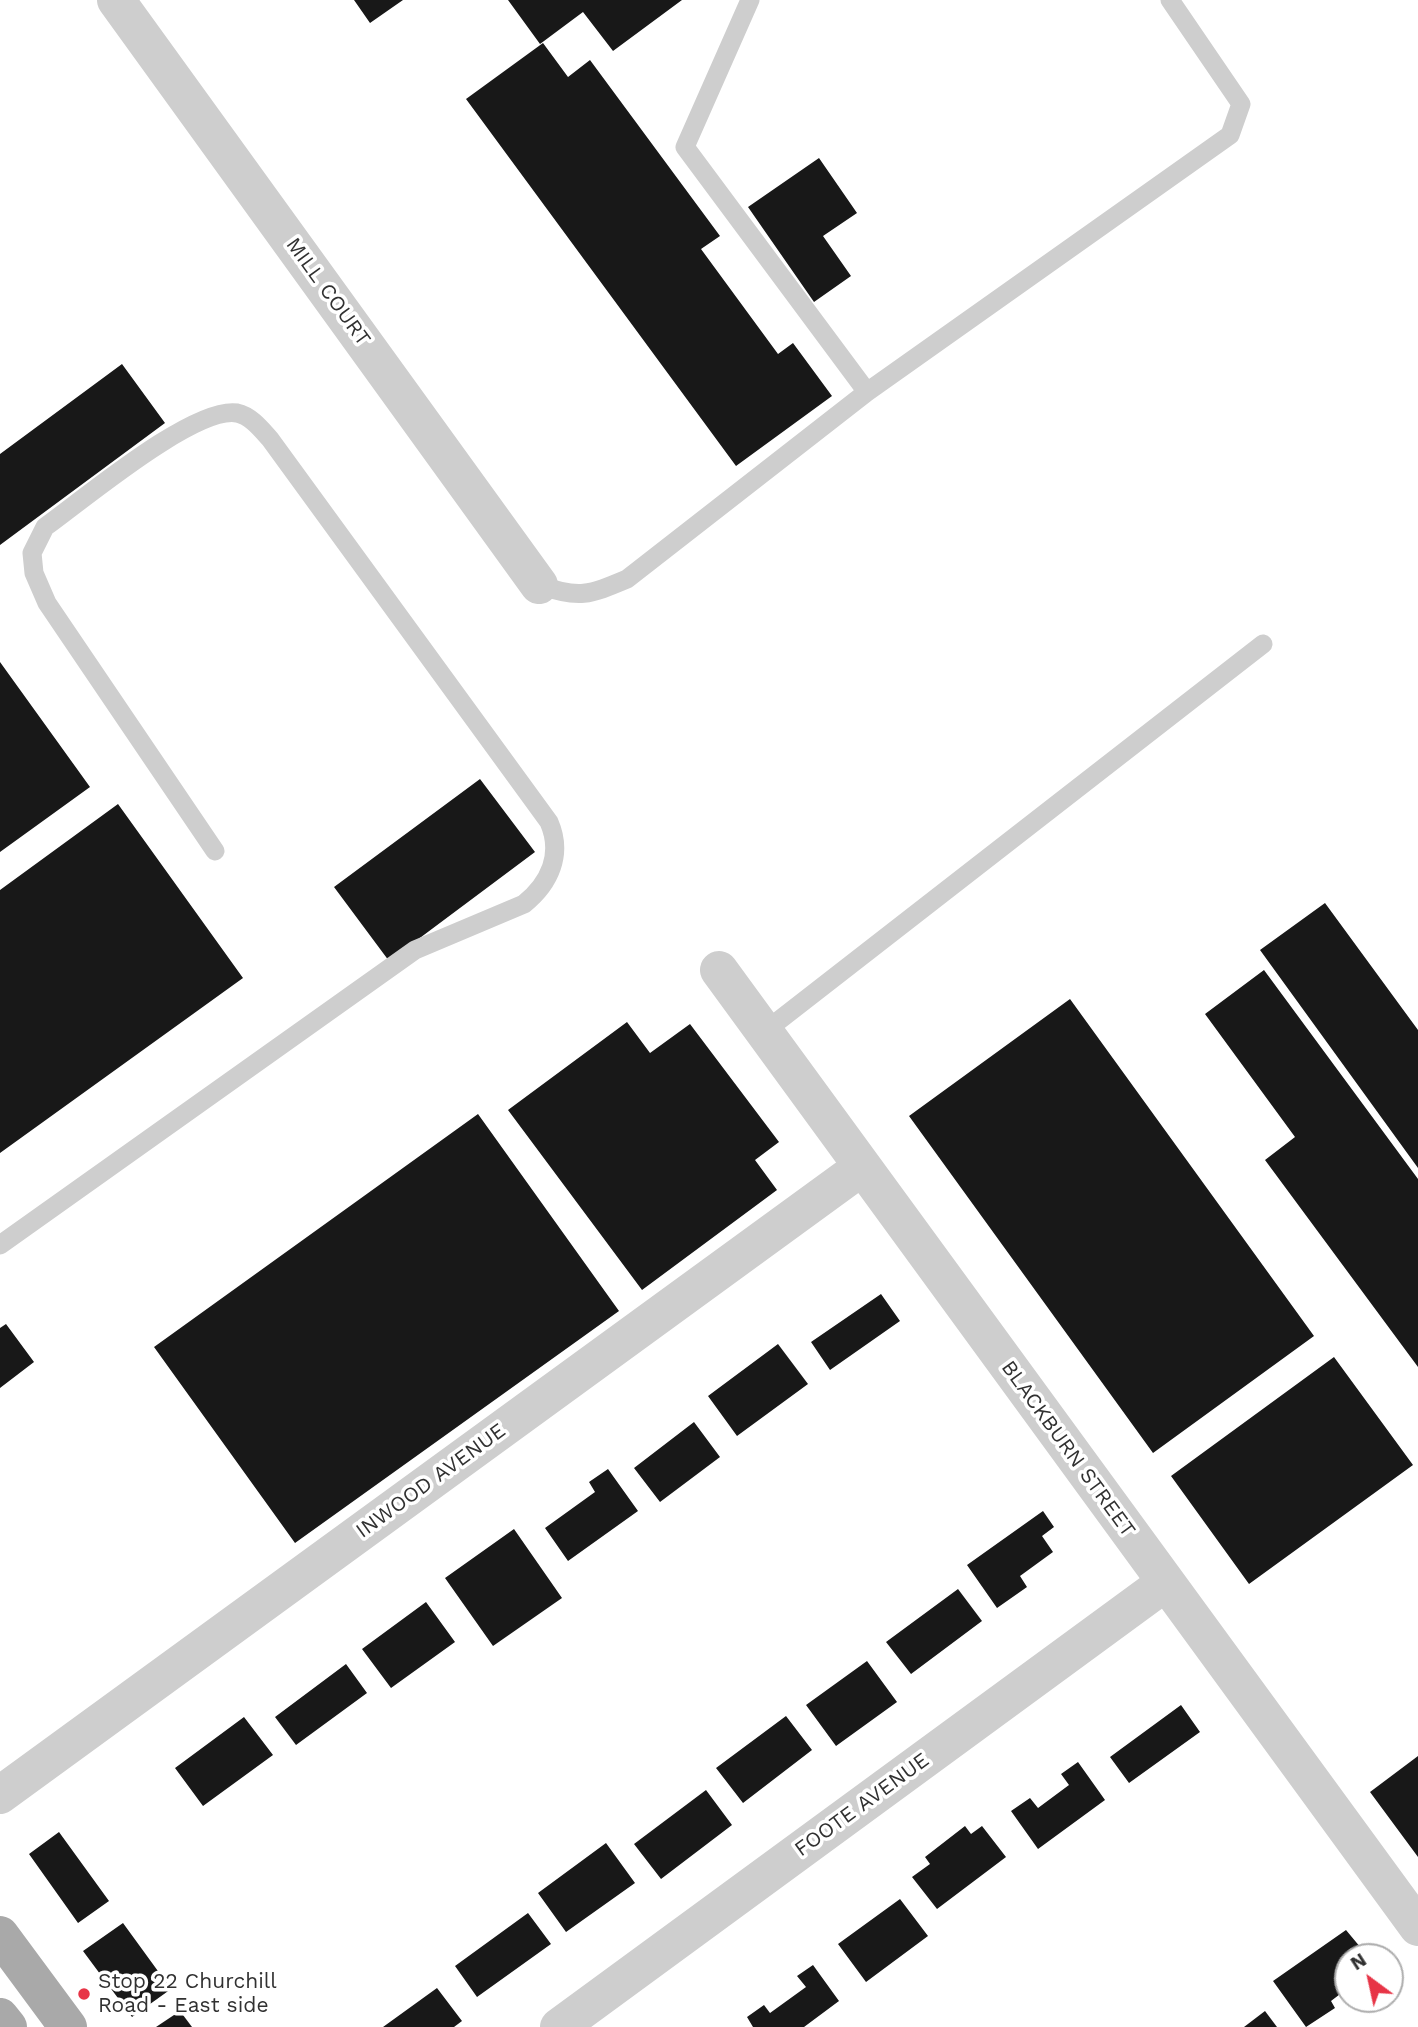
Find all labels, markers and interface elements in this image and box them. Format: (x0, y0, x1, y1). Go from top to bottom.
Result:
street label: MILL COURT (280, 233, 376, 351)
street label: BLACKBURN STREET (996, 1356, 1140, 1542)
street label: INWOOD AVENUE (351, 1418, 511, 1544)
street label: FOOTE AVENUE (790, 1748, 934, 1862)
north arrow (1334, 1943, 1404, 2013)
text: N (1346, 1948, 1371, 1975)
place label: Stop 22 Churchill Road - East side (98, 1969, 277, 2019)
marker: Stop 22 Churchill Road - East side (76, 1986, 92, 2002)

